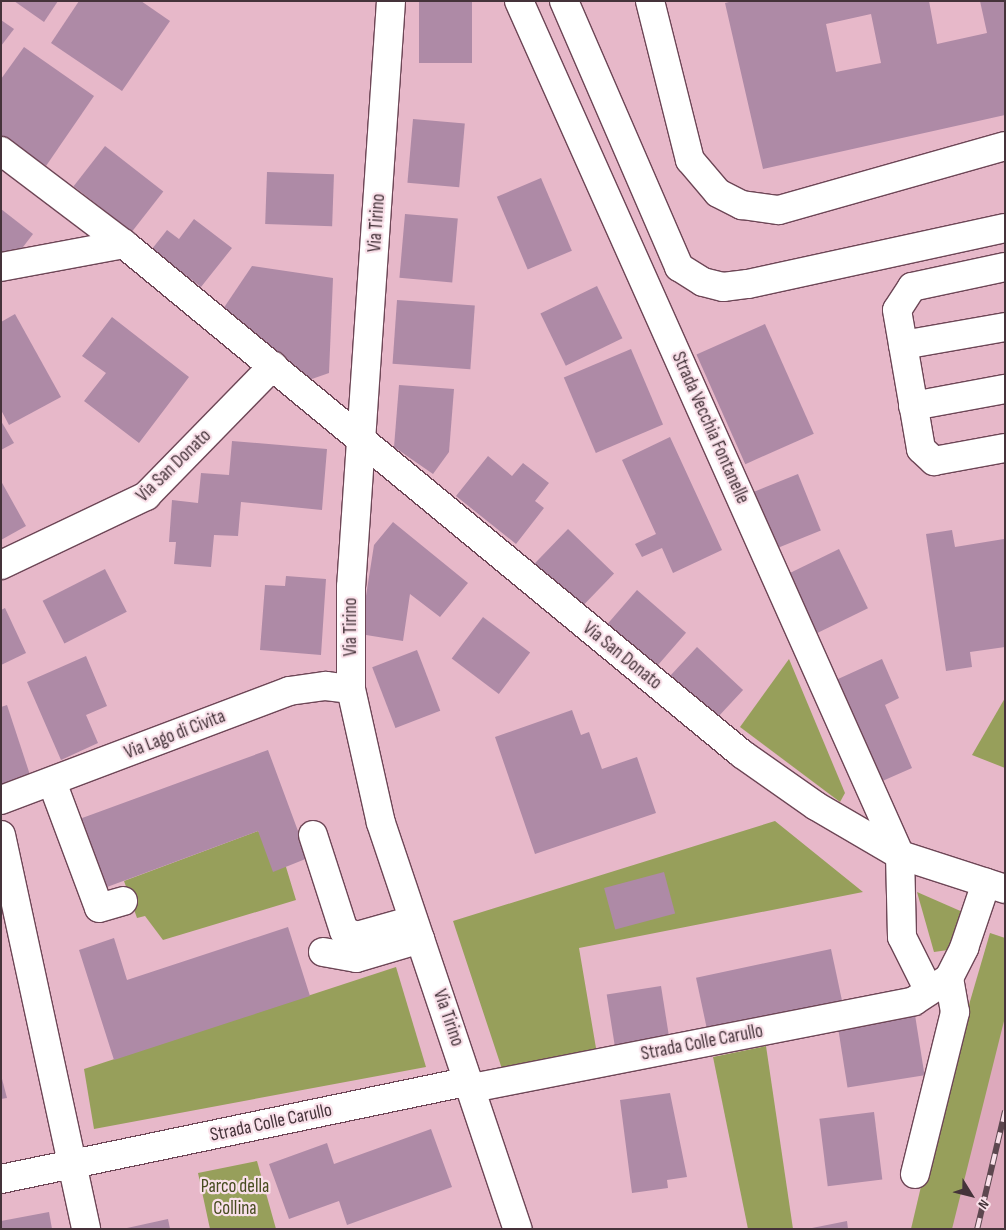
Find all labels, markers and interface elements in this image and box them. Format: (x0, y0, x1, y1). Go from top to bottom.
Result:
street label: Via Tirino (364, 193, 390, 253)
street label: Strada Vecchia Fontanelle (666, 348, 754, 508)
street label: Via San Donato (132, 425, 216, 507)
street label: Via Tirino (340, 598, 362, 656)
street label: Via San Donato (578, 617, 666, 695)
street label: Via Lago di Civita (121, 705, 229, 765)
street label: Via Tirino (428, 987, 468, 1049)
street label: Strada Colle Carullo (639, 1020, 765, 1066)
street label: Strada Colle Carullo (208, 1099, 334, 1147)
north arrow (946, 1170, 996, 1220)
park label: Parco della Collina (201, 1176, 269, 1220)
text: N (974, 1196, 993, 1212)

